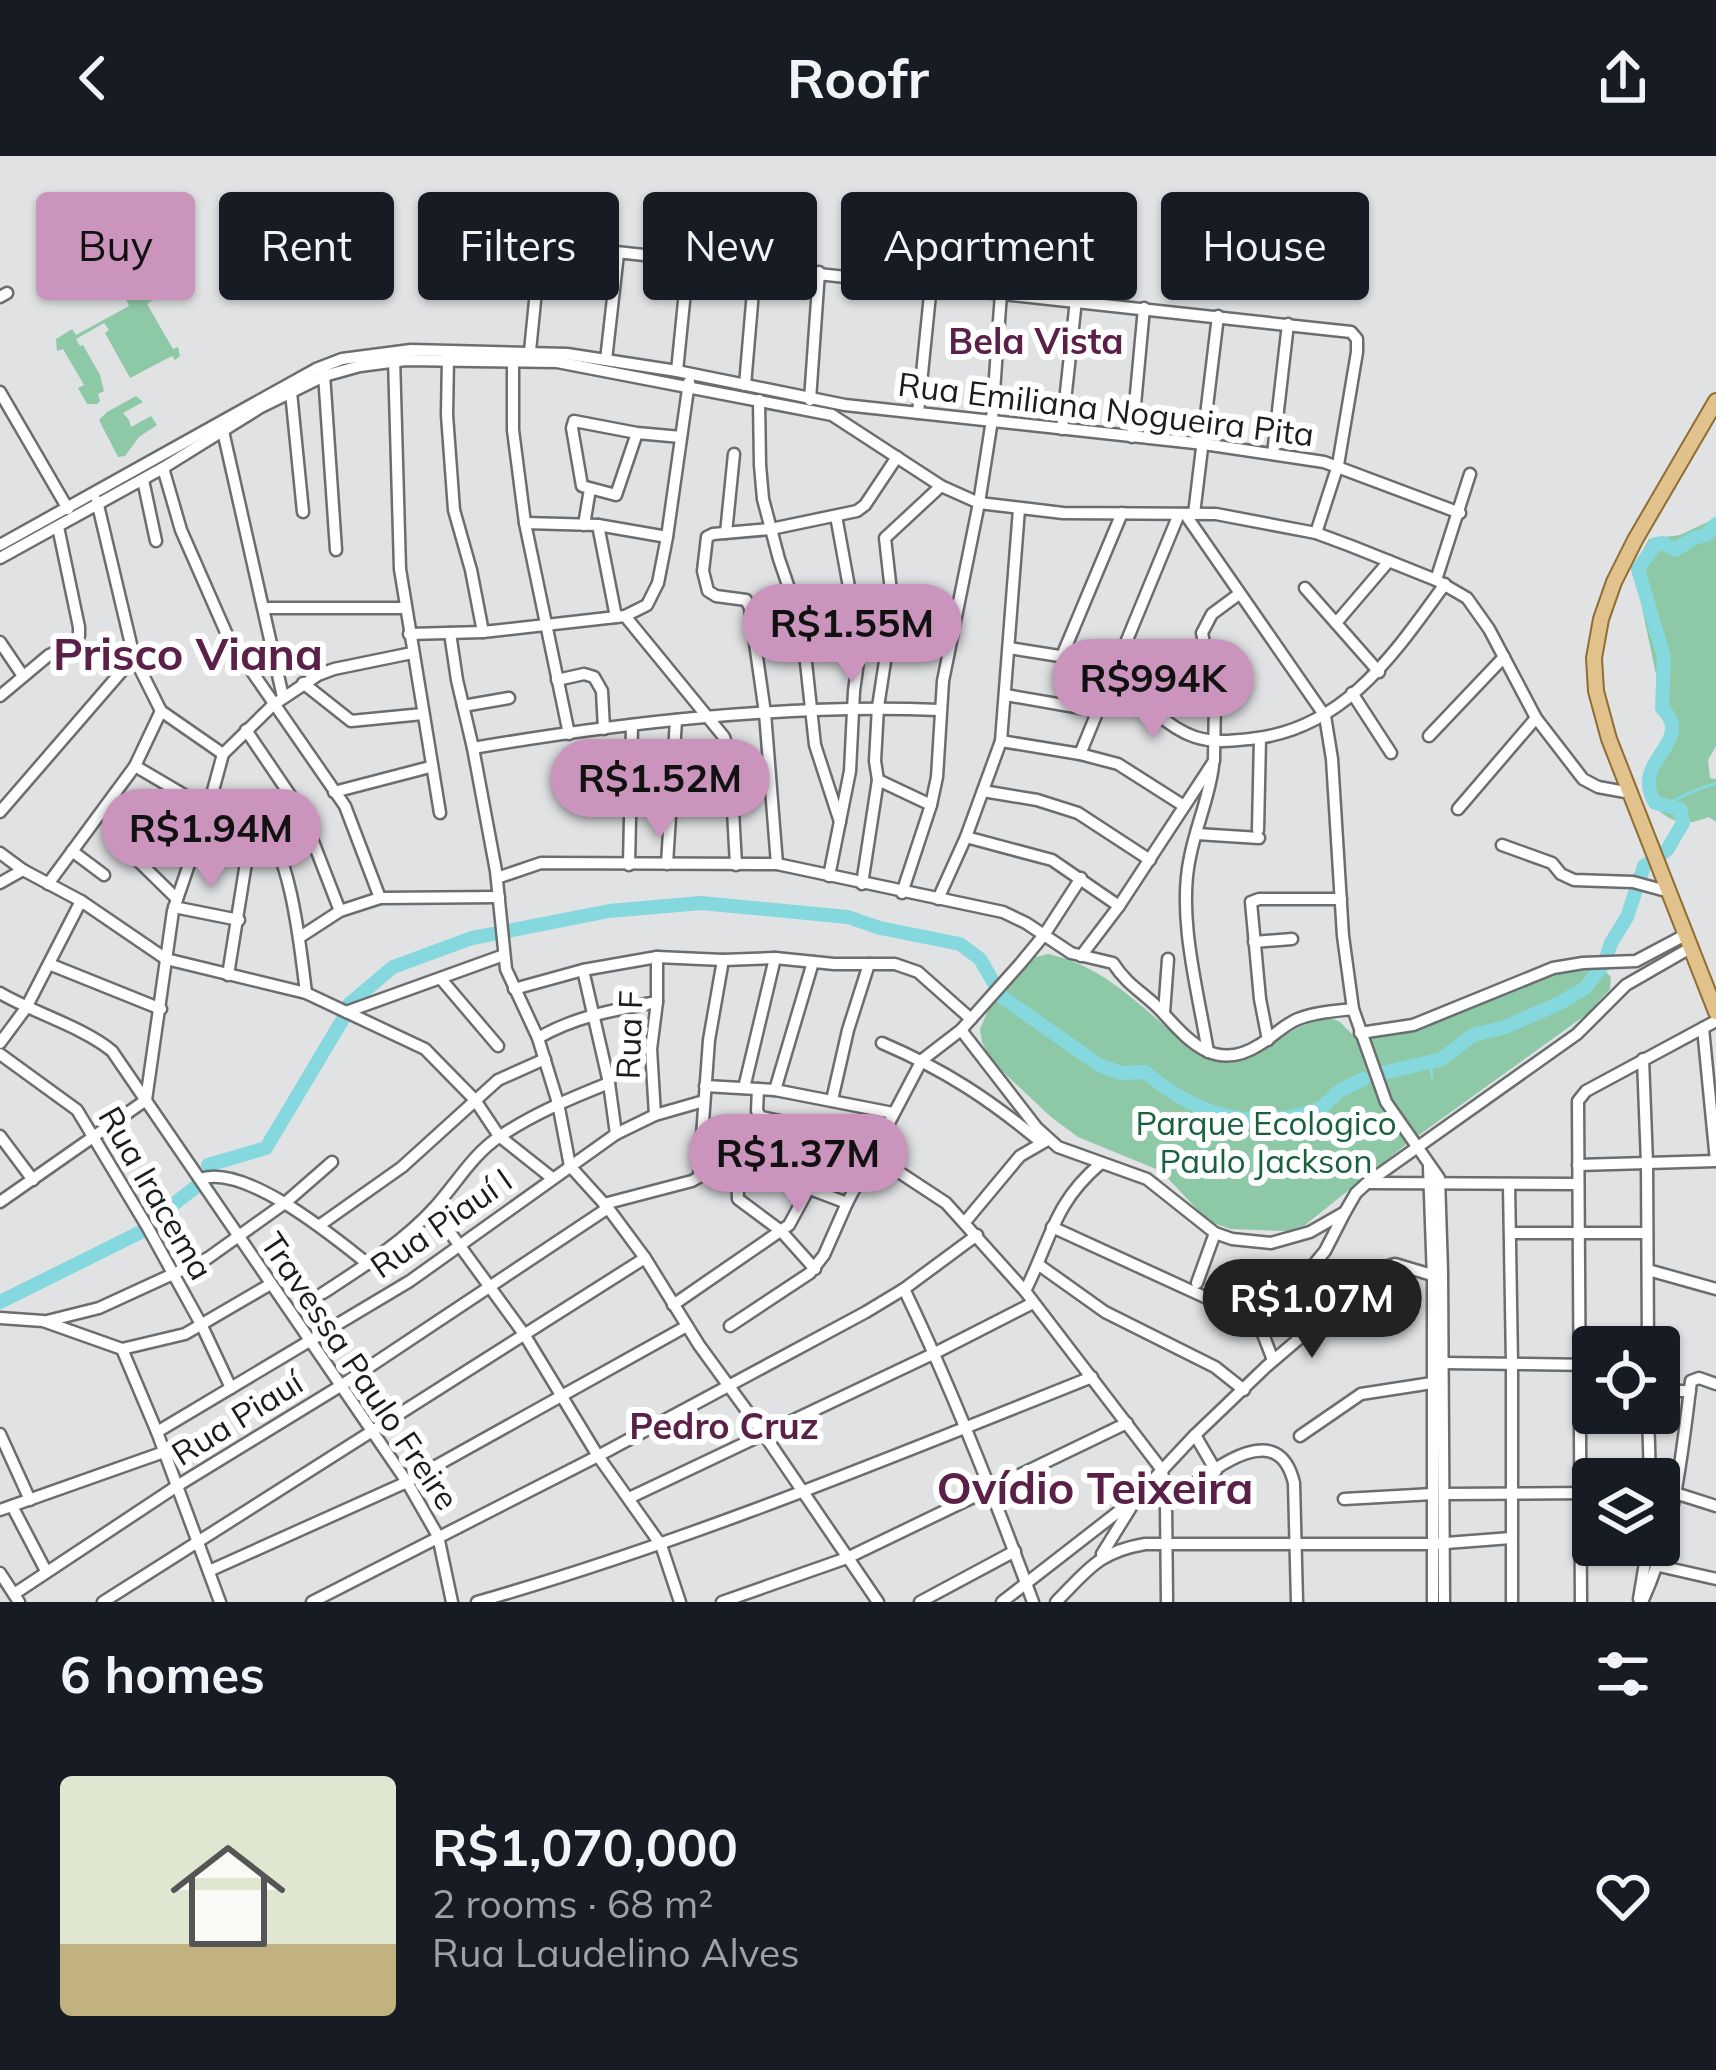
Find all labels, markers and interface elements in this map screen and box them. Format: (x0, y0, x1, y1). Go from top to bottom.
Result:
text: Roofr (787, 44, 929, 112)
icon: back (60, 45, 126, 111)
icon: share (1590, 45, 1656, 111)
chip: Buy (36, 192, 195, 300)
chip: Rent (219, 192, 394, 300)
chip: Filters (418, 192, 619, 300)
chip: New (643, 192, 817, 300)
chip: Apartment (841, 192, 1137, 300)
chip: House (1161, 192, 1369, 300)
district label: Bela Vista (948, 318, 1124, 363)
street label: Rua Emiliana Nogueira Pita (896, 363, 1316, 454)
pin: R$1.55M (741, 584, 963, 686)
text: R$1.55M (770, 598, 934, 647)
district label: Prisco Viana (53, 625, 323, 681)
pin: R$994K (1055, 639, 1251, 741)
text: R$994K (1080, 653, 1226, 702)
pin: R$1.52M (549, 739, 771, 841)
text: R$1.52M (578, 753, 742, 802)
pin: R$1.94M (100, 789, 322, 891)
text: R$1.94M (129, 803, 293, 852)
street label: Rua F (606, 990, 651, 1080)
street label: Rua Iracema (90, 1099, 222, 1287)
park label: Parque Ecologico Paulo Jackson (1135, 1102, 1397, 1181)
pin: R$1.37M (687, 1114, 909, 1216)
text: R$1.37M (716, 1128, 880, 1177)
street label: Rua Piauí I (362, 1159, 519, 1286)
street label: Travessa Paulo Freire (252, 1224, 468, 1517)
pin: R$1.07M (1201, 1259, 1423, 1361)
text: R$1.07M (1230, 1273, 1394, 1322)
map controls (1572, 1326, 1680, 1566)
button: locate (1572, 1326, 1680, 1434)
street label: Rua Piauí (164, 1360, 311, 1474)
district label: Pedro Cruz (629, 1403, 819, 1448)
button: layers (1572, 1458, 1680, 1566)
district label: Ovídio Teixeira (937, 1459, 1253, 1515)
icon: filters (1590, 1641, 1656, 1707)
text: 6 homes (60, 1642, 265, 1706)
text: R$1,070,000 (432, 1815, 738, 1879)
icon: home (156, 1824, 300, 1968)
icon: heart (1590, 1863, 1656, 1929)
text: 2 rooms · 68 m² (432, 1879, 713, 1928)
text: Rua Laudelino Alves (432, 1928, 800, 1977)

